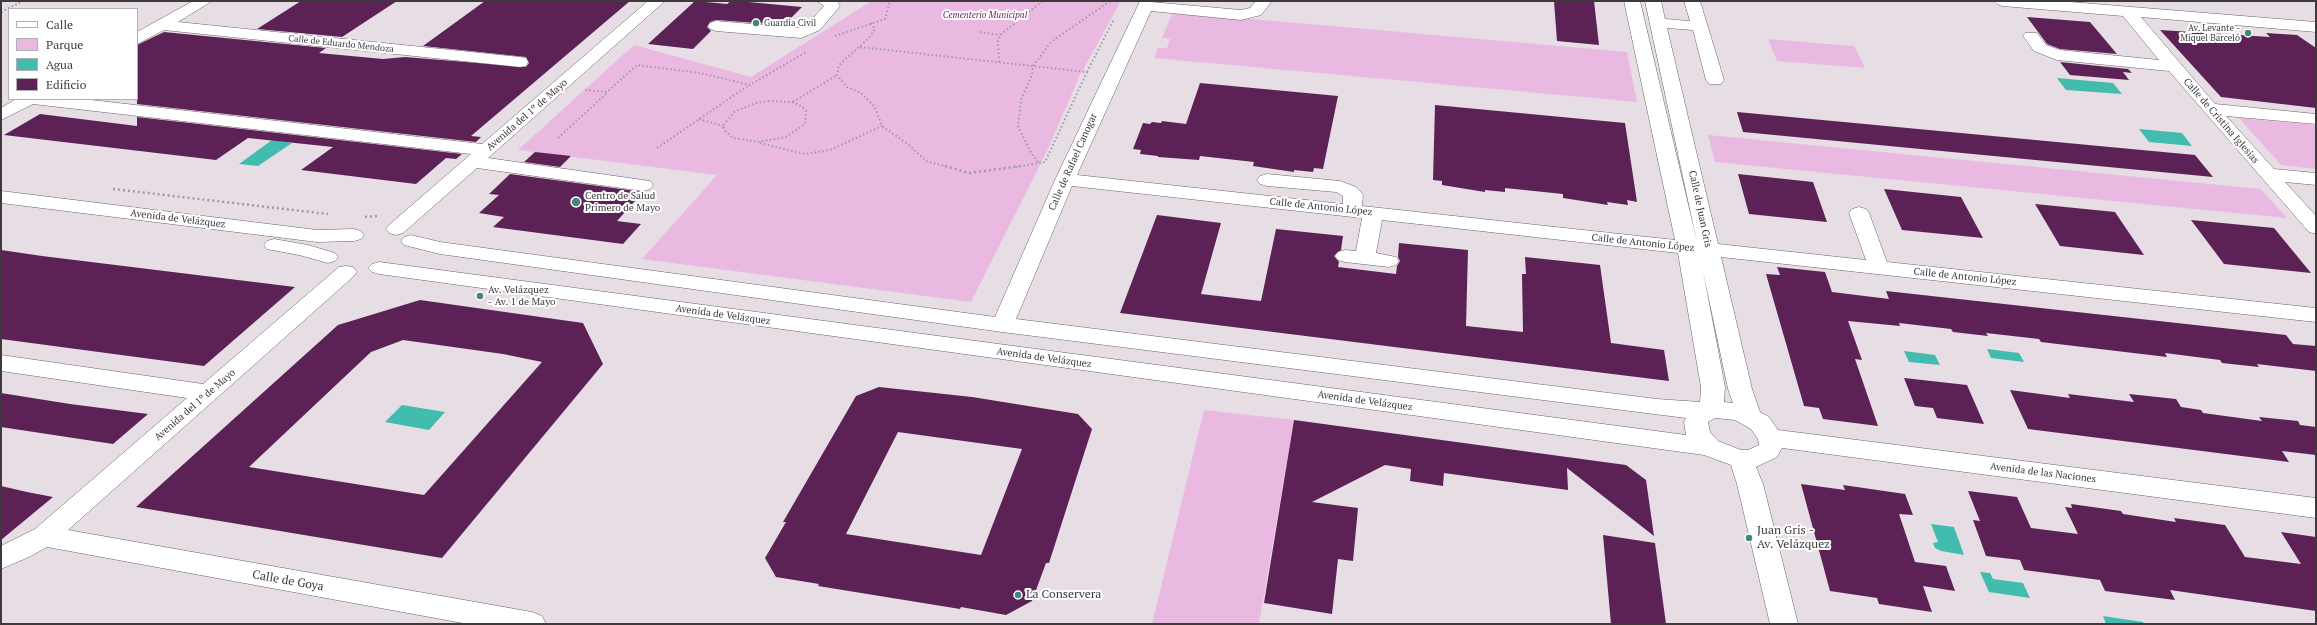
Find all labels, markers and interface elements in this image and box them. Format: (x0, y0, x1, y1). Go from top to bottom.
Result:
legend (8, 8, 138, 100)
park label: Cementerio Municipal (943, 10, 1027, 20)
text: Calle (46, 17, 73, 32)
marker: Guardia Civil (751, 18, 761, 28)
place label: Guardia Civil (764, 18, 816, 28)
place label: Av. Levante - Miquel Barceló (2180, 23, 2240, 44)
marker: Av. Levante - Miquel Barceló (2243, 28, 2253, 38)
street label: Calle de Eduardo Mendoza (288, 33, 394, 55)
text: Parque (46, 37, 83, 52)
text: Agua (46, 57, 73, 72)
street label: Calle de Cristina Iglesias (2181, 76, 2261, 166)
text: Edificio (46, 77, 86, 92)
street label: Avenida del 1º de Mayo (484, 77, 570, 153)
street label: Calle de Rafael Canogar (1046, 111, 1100, 213)
street label: Calle de Juan Gris (1686, 169, 1714, 249)
place label: Centro de Salud Primero de Mayo (585, 190, 660, 214)
marker: Centro de Salud Primero de Mayo (570, 196, 582, 208)
street label: Calle de Antonio López (1269, 196, 1373, 218)
street label: Avenida de Velázquez (130, 207, 226, 231)
street label: Calle de Antonio López (1591, 232, 1695, 254)
street label: Calle de Antonio López (1913, 266, 2017, 288)
place label: Av. Velázquez - Av. 1 de Mayo (488, 284, 556, 308)
marker: Av. Velázquez - Av. 1 de Mayo (475, 291, 485, 301)
street label: Avenida de Velázquez (675, 302, 771, 328)
street label: Avenida de Velázquez (996, 345, 1092, 371)
street label: Avenida del 1º de Mayo (152, 367, 238, 443)
street label: Avenida de Velázquez (1317, 388, 1413, 414)
street label: Avenida de las Naciones (1989, 461, 2097, 485)
place label: Juan Gris - Av. Velázquez (1757, 524, 1830, 552)
marker: Juan Gris - Av. Velázquez (1744, 533, 1754, 543)
street label: Calle de Goya (251, 568, 325, 594)
place label: La Conservera (1026, 588, 1101, 602)
marker: La Conservera (1013, 590, 1023, 600)

